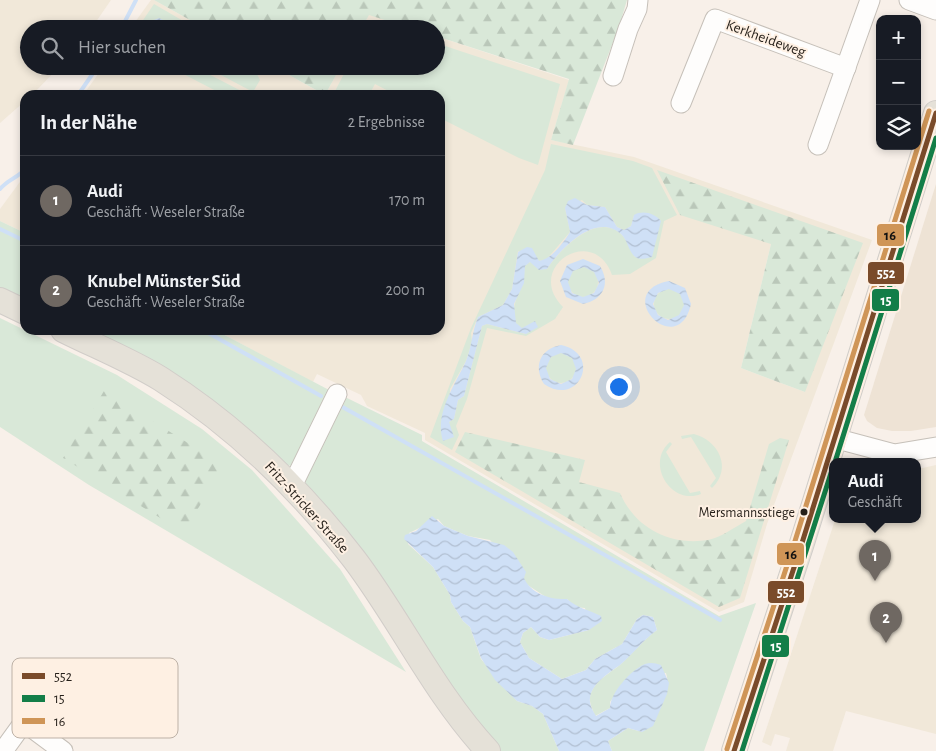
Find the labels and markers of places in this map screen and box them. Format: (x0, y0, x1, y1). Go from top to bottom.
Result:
place label: Mersmannsstiege (698, 506, 795, 520)
marker: Mersmannsstiege (799, 507, 809, 517)
pin: 1 (859, 540, 891, 581)
pin: 2 (870, 602, 902, 643)

